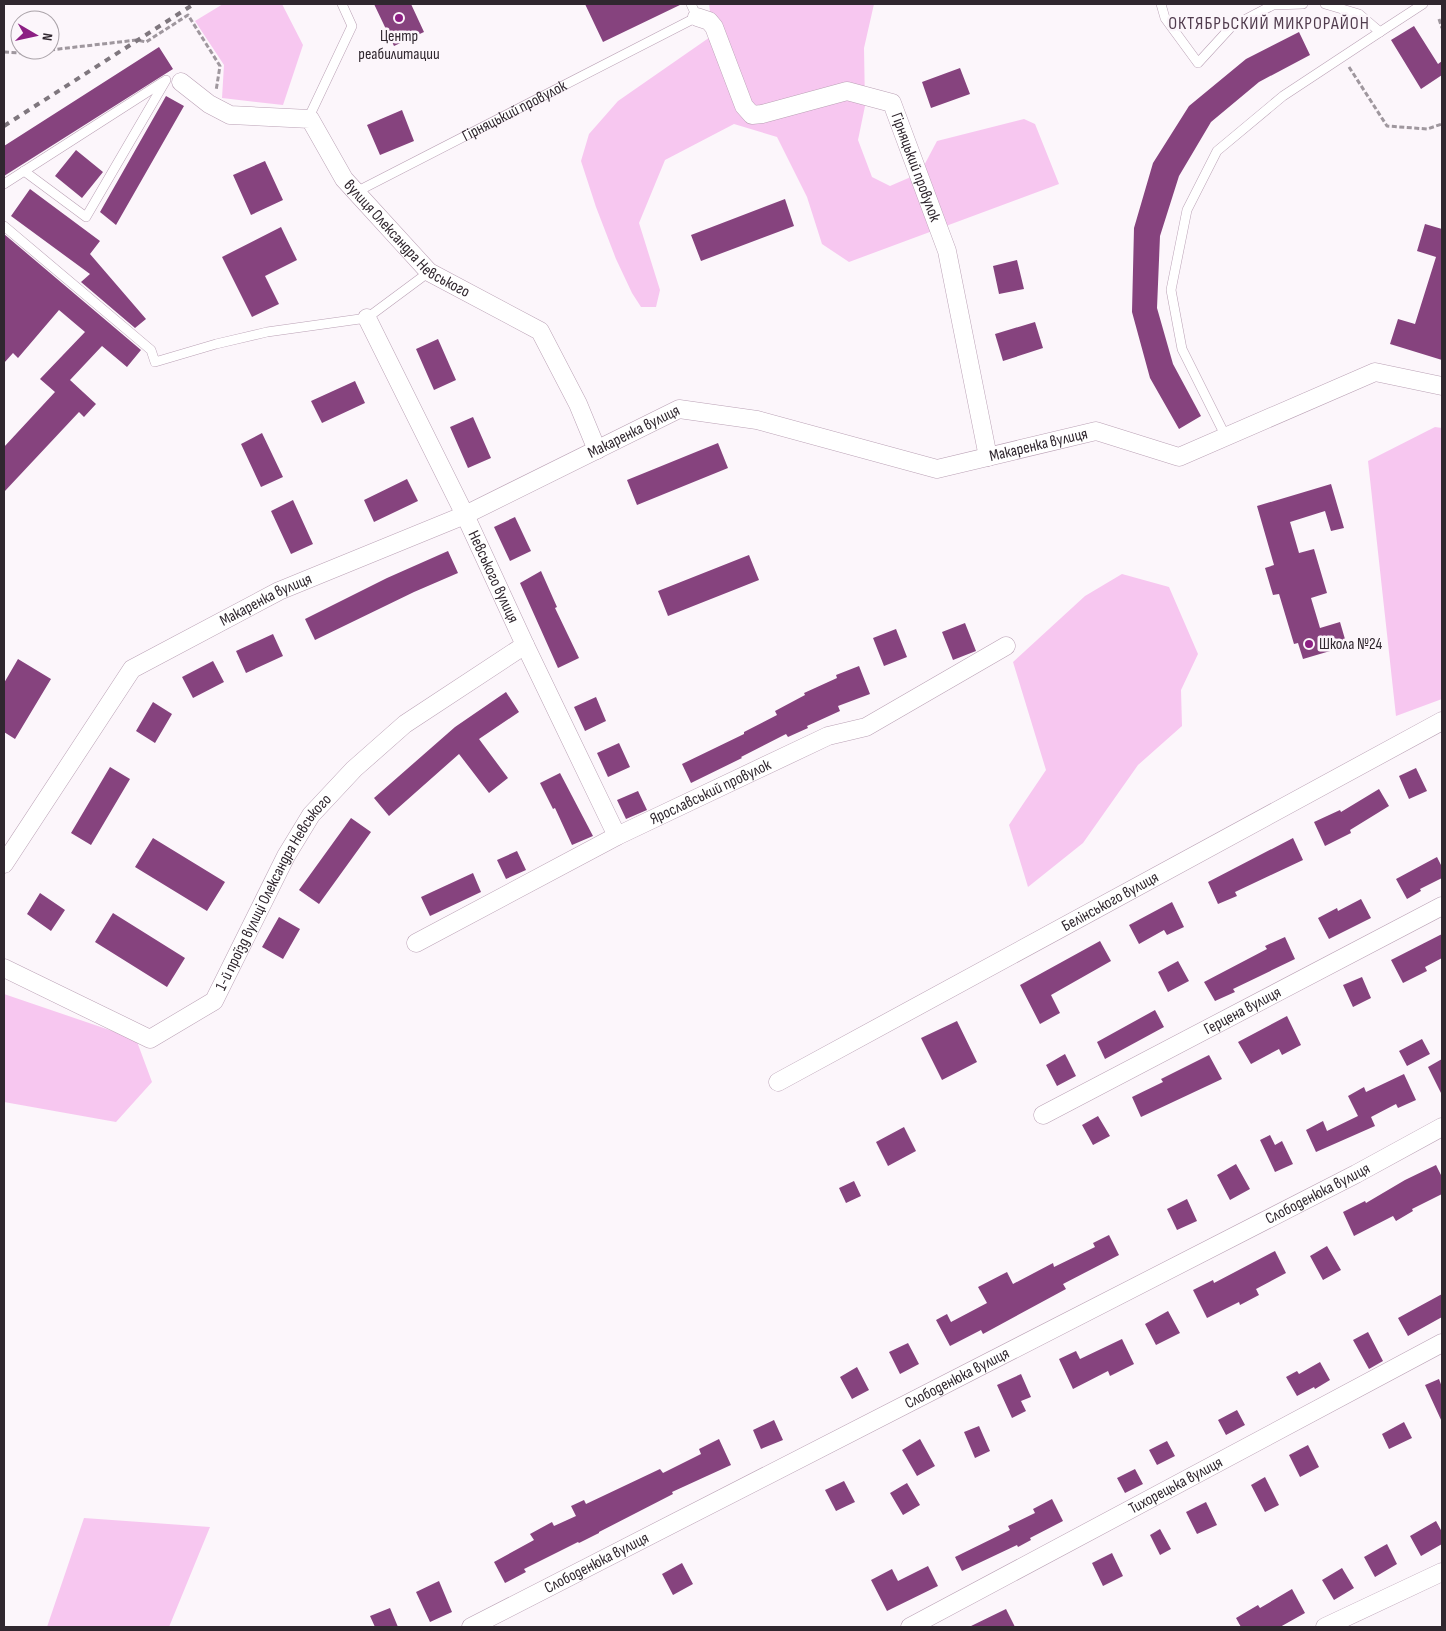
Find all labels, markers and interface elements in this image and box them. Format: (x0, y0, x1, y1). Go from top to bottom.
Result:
north arrow (10, 10, 60, 60)
marker: Центр реабилитации (393, 12, 405, 24)
district label: ОКТЯБРЬСКИЙ МИКРОРАЙОН (1168, 13, 1370, 34)
place label: Центр реабилитации (358, 27, 440, 64)
text: N (38, 32, 56, 42)
street label: Гірняцький провулок (459, 76, 571, 145)
street label: Гірняцький провулок (887, 110, 945, 225)
street label: вулиця Олександра Невського (340, 176, 473, 301)
street label: Макаренка вулиця (585, 401, 683, 462)
street label: Макаренка вулиця (987, 424, 1089, 466)
street label: Невського вулиця (464, 527, 523, 626)
street label: Макаренка вулиця (216, 569, 315, 630)
place label: Школа №24 (1319, 635, 1383, 654)
marker: Школа №24 (1303, 638, 1315, 650)
street label: Ярославський провулок (647, 755, 775, 829)
street label: 1-й проїзд вулиці Олександра Невського (211, 790, 335, 993)
street label: Белінського вулиця (1058, 867, 1162, 935)
street label: Герцена вулиця (1200, 983, 1284, 1039)
street label: Слободенюка вулиця (1262, 1159, 1373, 1228)
street label: Слободенюка вулиця (902, 1344, 1012, 1413)
street label: Тихорецька вулиця (1125, 1453, 1226, 1518)
street label: Слободенюка вулиця (541, 1528, 652, 1597)

